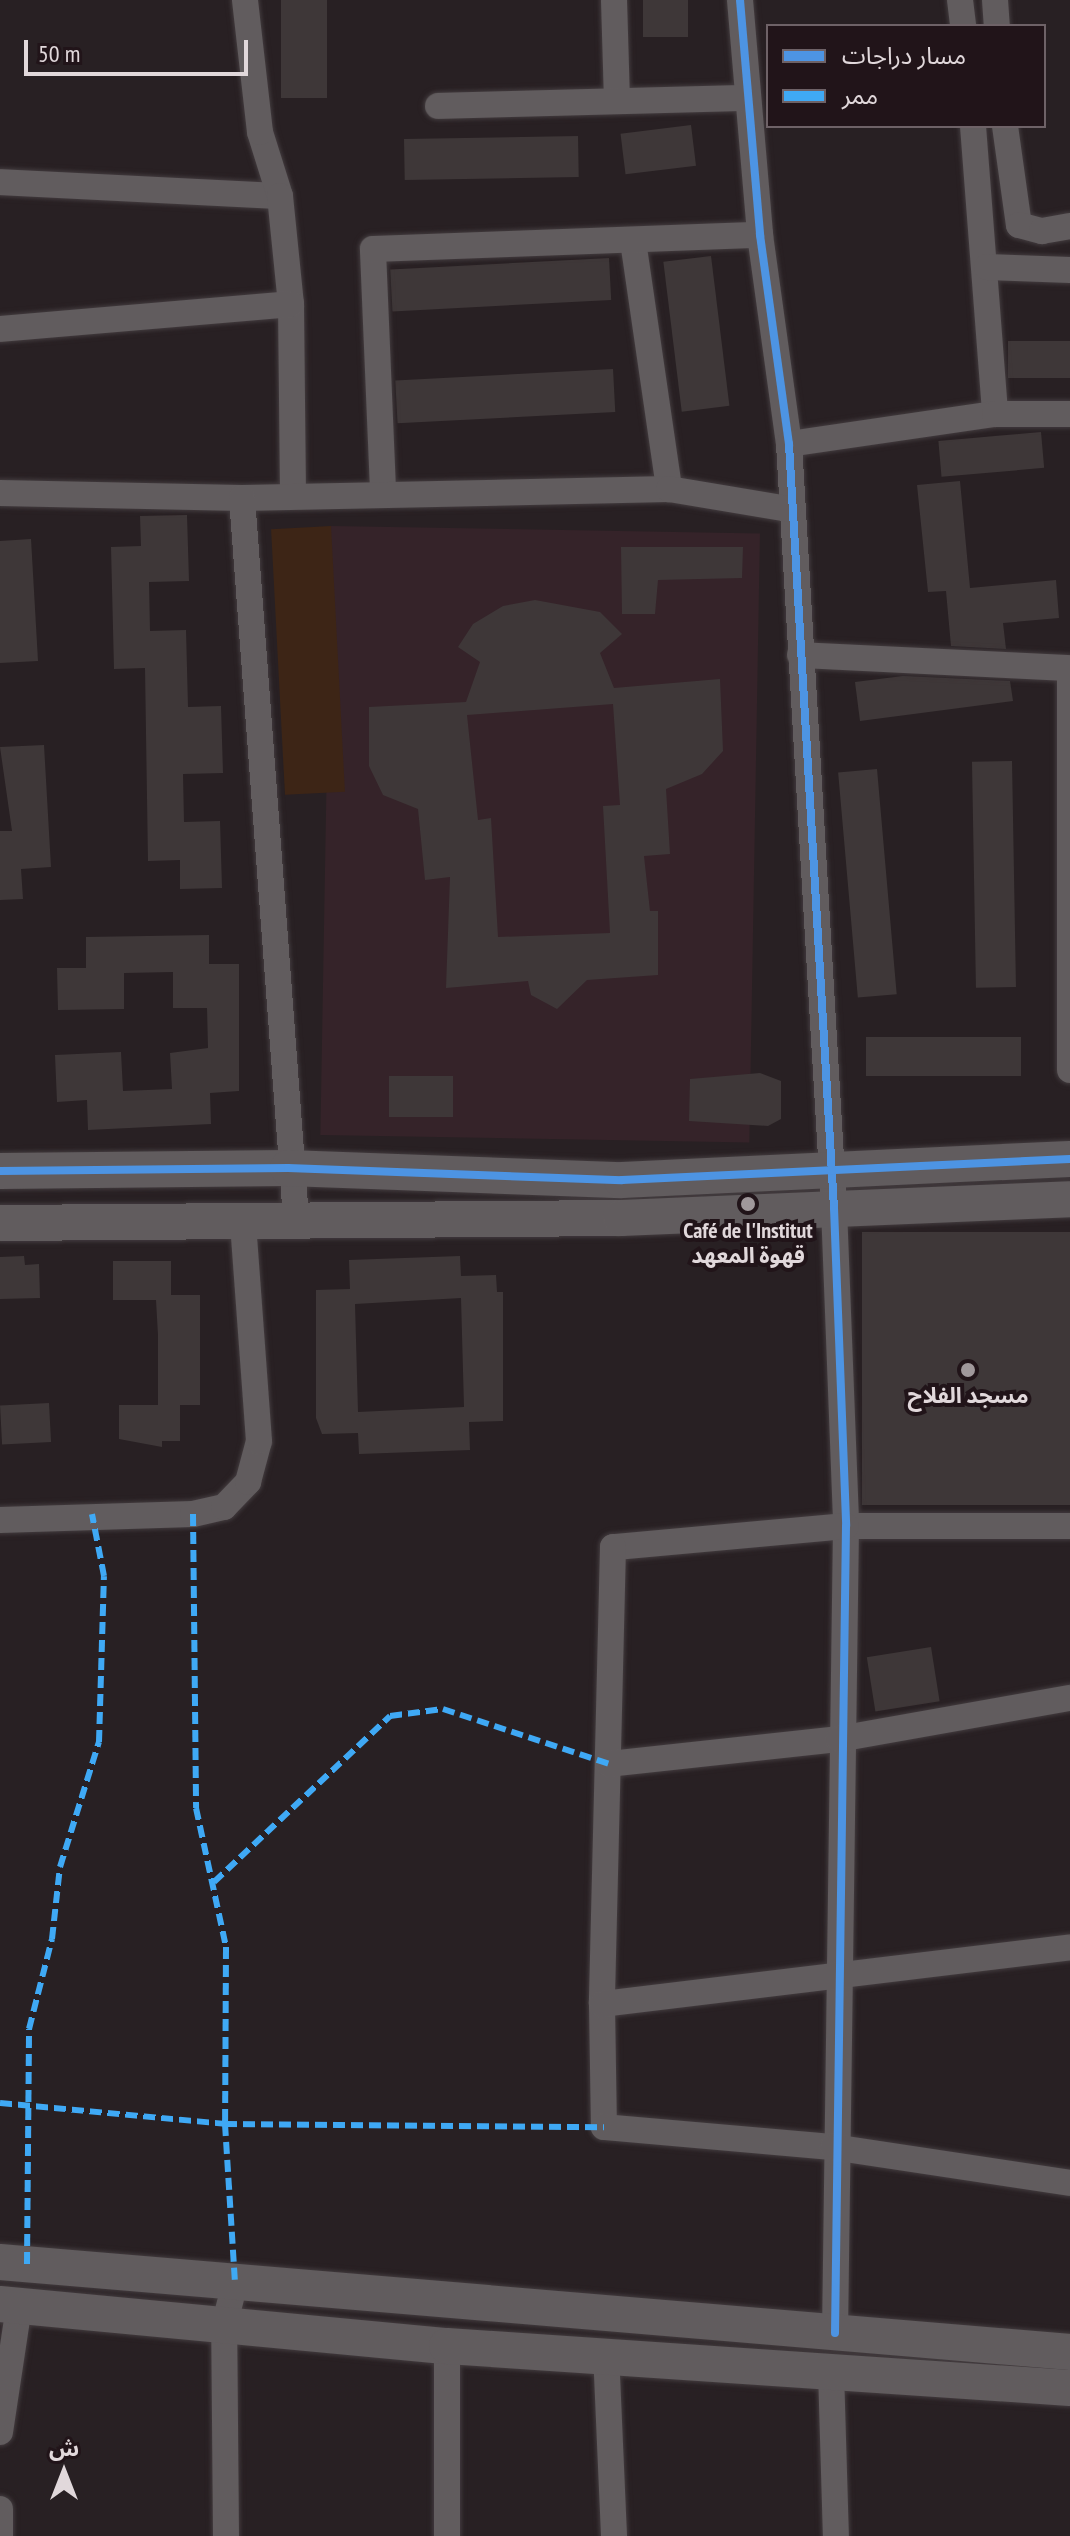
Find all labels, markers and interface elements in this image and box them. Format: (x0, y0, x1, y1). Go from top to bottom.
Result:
scale bar (28, 24, 252, 74)
legend (766, 24, 1046, 128)
text: 50 m (38, 38, 80, 69)
text: مسار دراجات (842, 40, 966, 71)
text: ممر (842, 80, 878, 111)
marker: Café de l'Institut قهوة المعهد (739, 1195, 757, 1213)
place label: Café de l'Institut قهوة المعهد (683, 1217, 813, 1268)
marker: مسجد الفلاح (959, 1361, 977, 1379)
place label: مسجد الفلاح (908, 1383, 1028, 1409)
north arrow (24, 2432, 104, 2512)
text: ش (49, 2434, 79, 2462)

